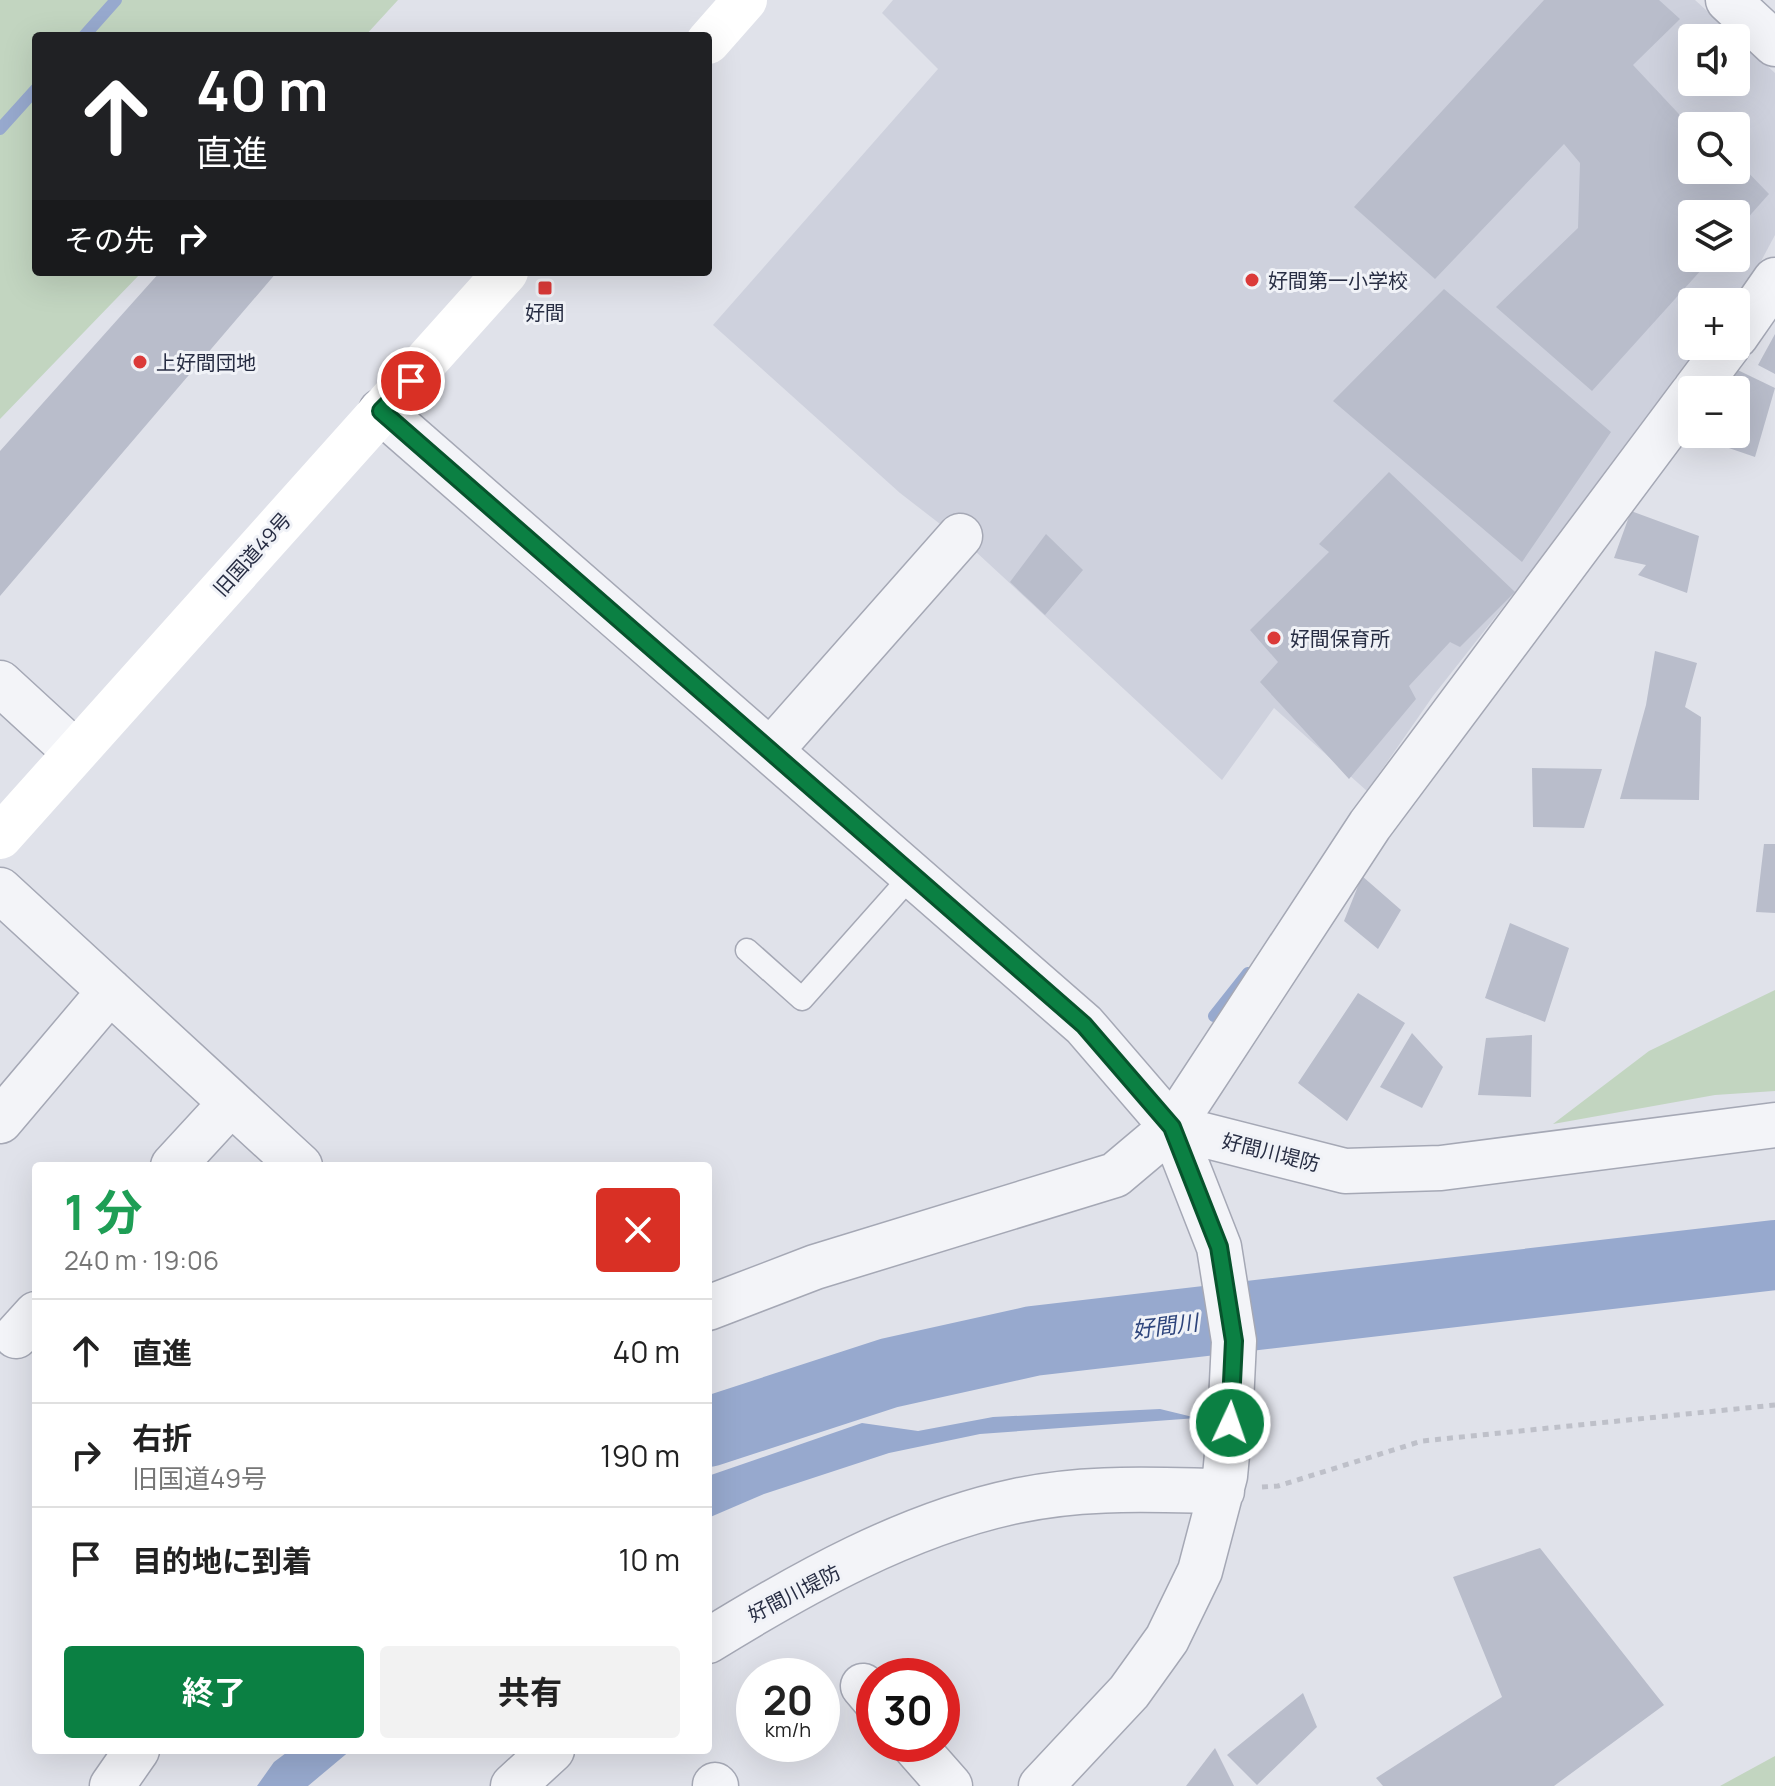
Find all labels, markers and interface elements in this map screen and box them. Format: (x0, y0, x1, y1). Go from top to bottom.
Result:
map controls (1678, 24, 1750, 448)
button: sound (1678, 24, 1750, 96)
text: 40 m (196, 51, 328, 128)
icon: ahead (64, 64, 168, 168)
button: search (1678, 112, 1750, 184)
text: 直進 (196, 128, 268, 177)
button: layers (1678, 200, 1750, 272)
icon: right (170, 216, 214, 260)
text: その先 (64, 219, 154, 260)
place label: 好間第一小学校 (1268, 267, 1408, 294)
marker: 好間第一小学校 (1243, 271, 1261, 289)
marker: 好間 (536, 279, 554, 297)
button: + (1678, 288, 1750, 360)
place label: 好間 (525, 299, 565, 326)
pin (377, 347, 445, 415)
place label: 上好間団地 (156, 349, 256, 376)
marker: 上好間団地 (131, 353, 149, 371)
icon: arrive (389, 359, 433, 403)
button: − (1678, 376, 1750, 448)
street label: 旧国道49号 (207, 506, 297, 602)
place label: 好間保育所 (1290, 625, 1390, 652)
marker: 好間保育所 (1265, 629, 1283, 647)
street label: 好間川堤防 (1219, 1127, 1323, 1177)
text: 1 分 (64, 1179, 143, 1244)
button: close (596, 1188, 680, 1272)
text: 240 m · 19:06 (64, 1242, 219, 1278)
water label: 好間川 (1130, 1307, 1202, 1345)
icon: ahead (64, 1329, 108, 1373)
text: 40 m (613, 1331, 680, 1372)
text: 直進 (132, 1332, 192, 1373)
position arrow (1188, 1381, 1272, 1465)
text: 右折 (132, 1417, 192, 1458)
icon: right (64, 1433, 108, 1477)
text: 190 m (600, 1435, 680, 1476)
text: 旧国道49号 (132, 1460, 267, 1496)
icon: arrive (64, 1537, 108, 1581)
text: 10 m (619, 1539, 680, 1580)
text: 目的地に到着 (132, 1540, 312, 1581)
street label: 好間川堤防 (743, 1558, 845, 1628)
button: 終了 (64, 1646, 364, 1738)
button: 共有 (380, 1646, 680, 1738)
speed limit sign: 30 (856, 1658, 960, 1762)
text: 20 (763, 1672, 813, 1727)
text: km/h (765, 1716, 811, 1743)

